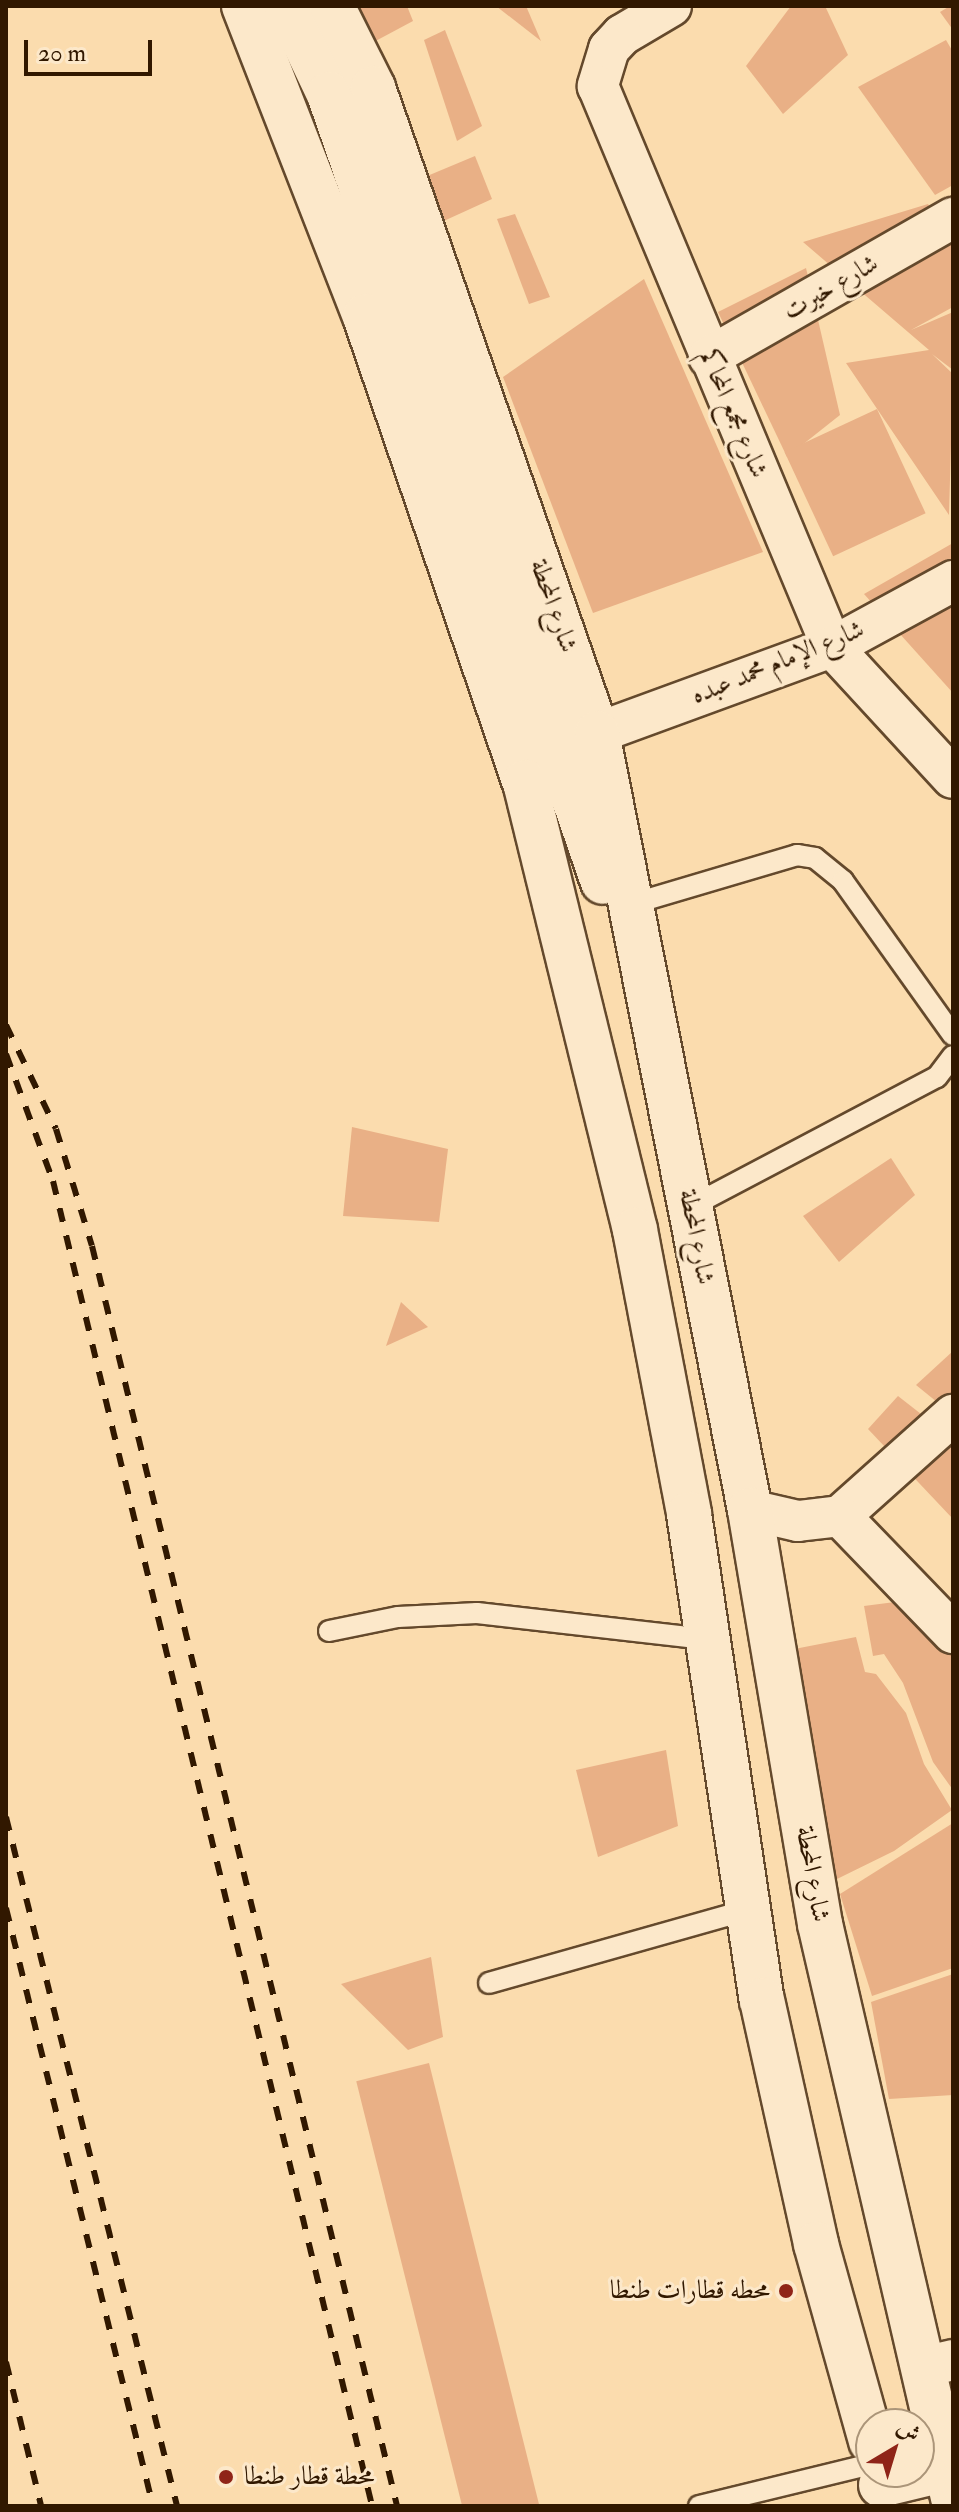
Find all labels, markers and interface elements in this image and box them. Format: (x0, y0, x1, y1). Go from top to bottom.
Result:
scale bar (28, 24, 156, 74)
text: 20 m (38, 38, 86, 69)
street label: شارع خيرت (778, 248, 884, 328)
street label: شارع مجمع المحاكم (692, 345, 774, 483)
street label: شارع المحطة (522, 555, 584, 657)
street label: شارع الإمام محمد عبده (687, 614, 869, 712)
street label: شارع المحطة (671, 1186, 721, 1288)
street label: شارع المحطة (788, 1824, 836, 1924)
place label: محطه قطارات طنطا (610, 2275, 770, 2307)
marker: محطه قطارات طنطا (777, 2282, 795, 2300)
north arrow (855, 2408, 935, 2488)
text: ش (891, 2413, 926, 2448)
place label: محطة قطار طنطا (244, 2461, 375, 2493)
marker: محطة قطار طنطا (215, 2466, 237, 2488)

